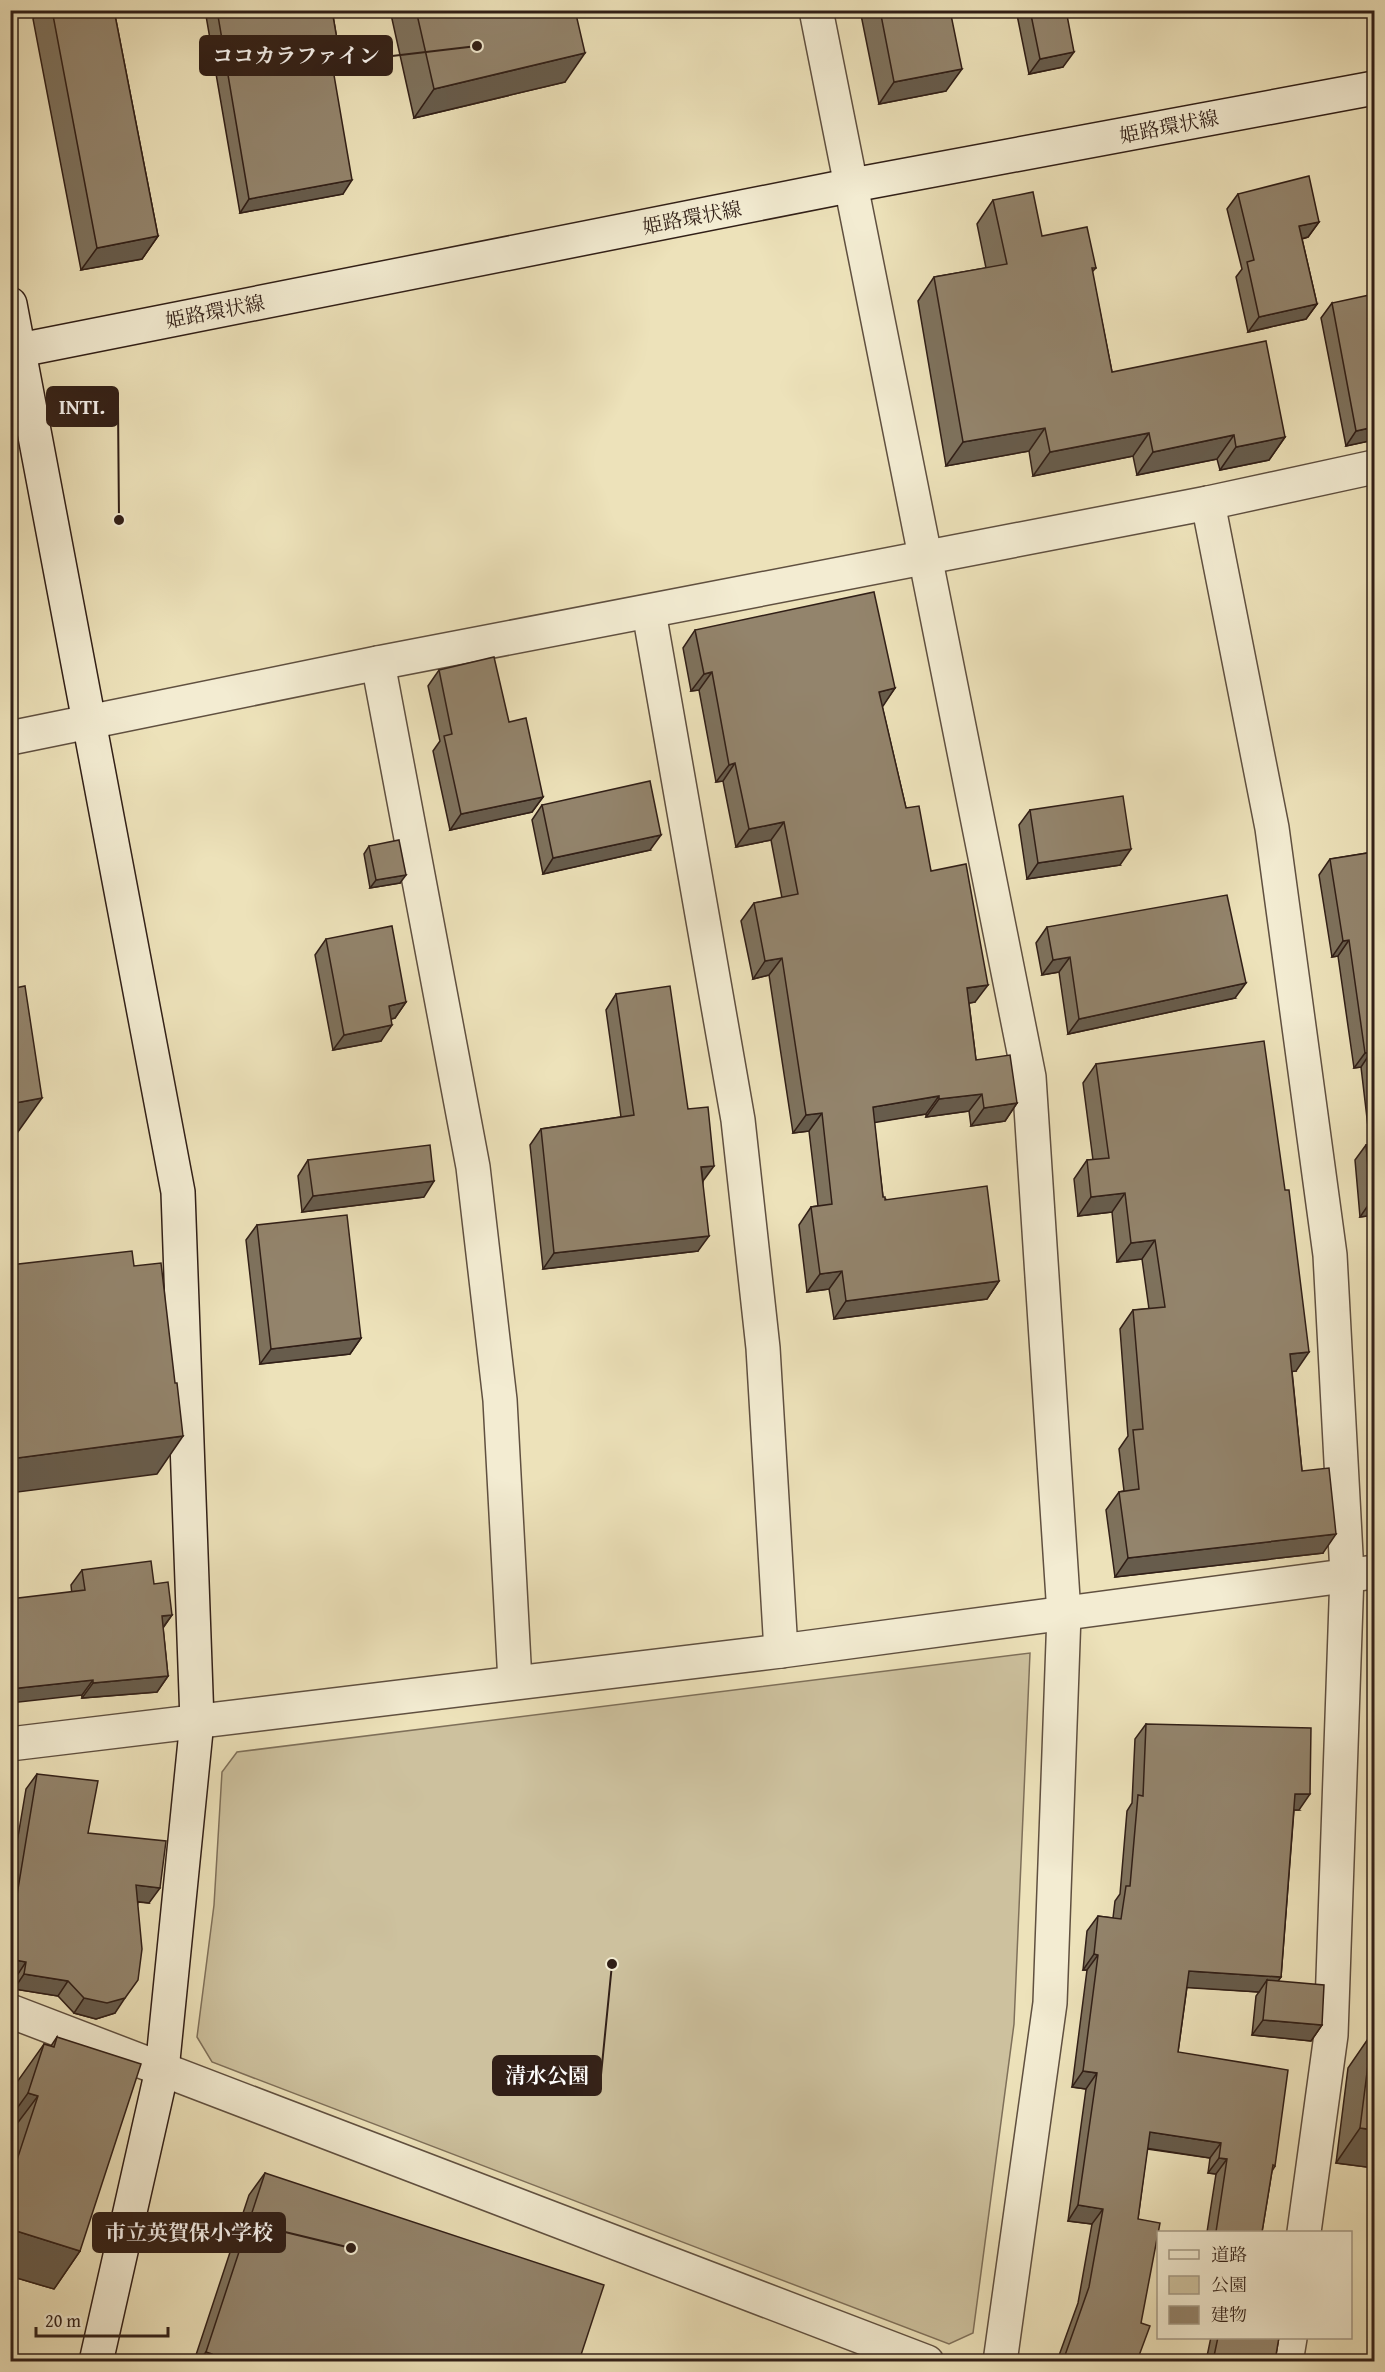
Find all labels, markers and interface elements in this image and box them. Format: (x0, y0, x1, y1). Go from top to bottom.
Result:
callout: ココカラファイン (200, 36, 392, 75)
text: ココカラファイン (212, 40, 380, 71)
street label: 姫路環状線 (1117, 102, 1221, 150)
street label: 姫路環状線 (640, 193, 744, 241)
street label: 姫路環状線 (163, 287, 267, 335)
callout: INTI. (47, 387, 118, 426)
text: INTI. (59, 391, 105, 422)
callout: 清水公園 (493, 2056, 601, 2095)
text: 清水公園 (505, 2060, 589, 2091)
callout: 市立英賀保小学校 (93, 2213, 285, 2252)
text: 市立英賀保小学校 (105, 2217, 273, 2248)
legend (1157, 2231, 1352, 2339)
text: 道路 (1211, 2241, 1247, 2268)
text: 公園 (1211, 2271, 1247, 2298)
scale bar (36, 2300, 168, 2338)
text: 建物 (1211, 2301, 1247, 2328)
text: 20 m (45, 2307, 81, 2334)

